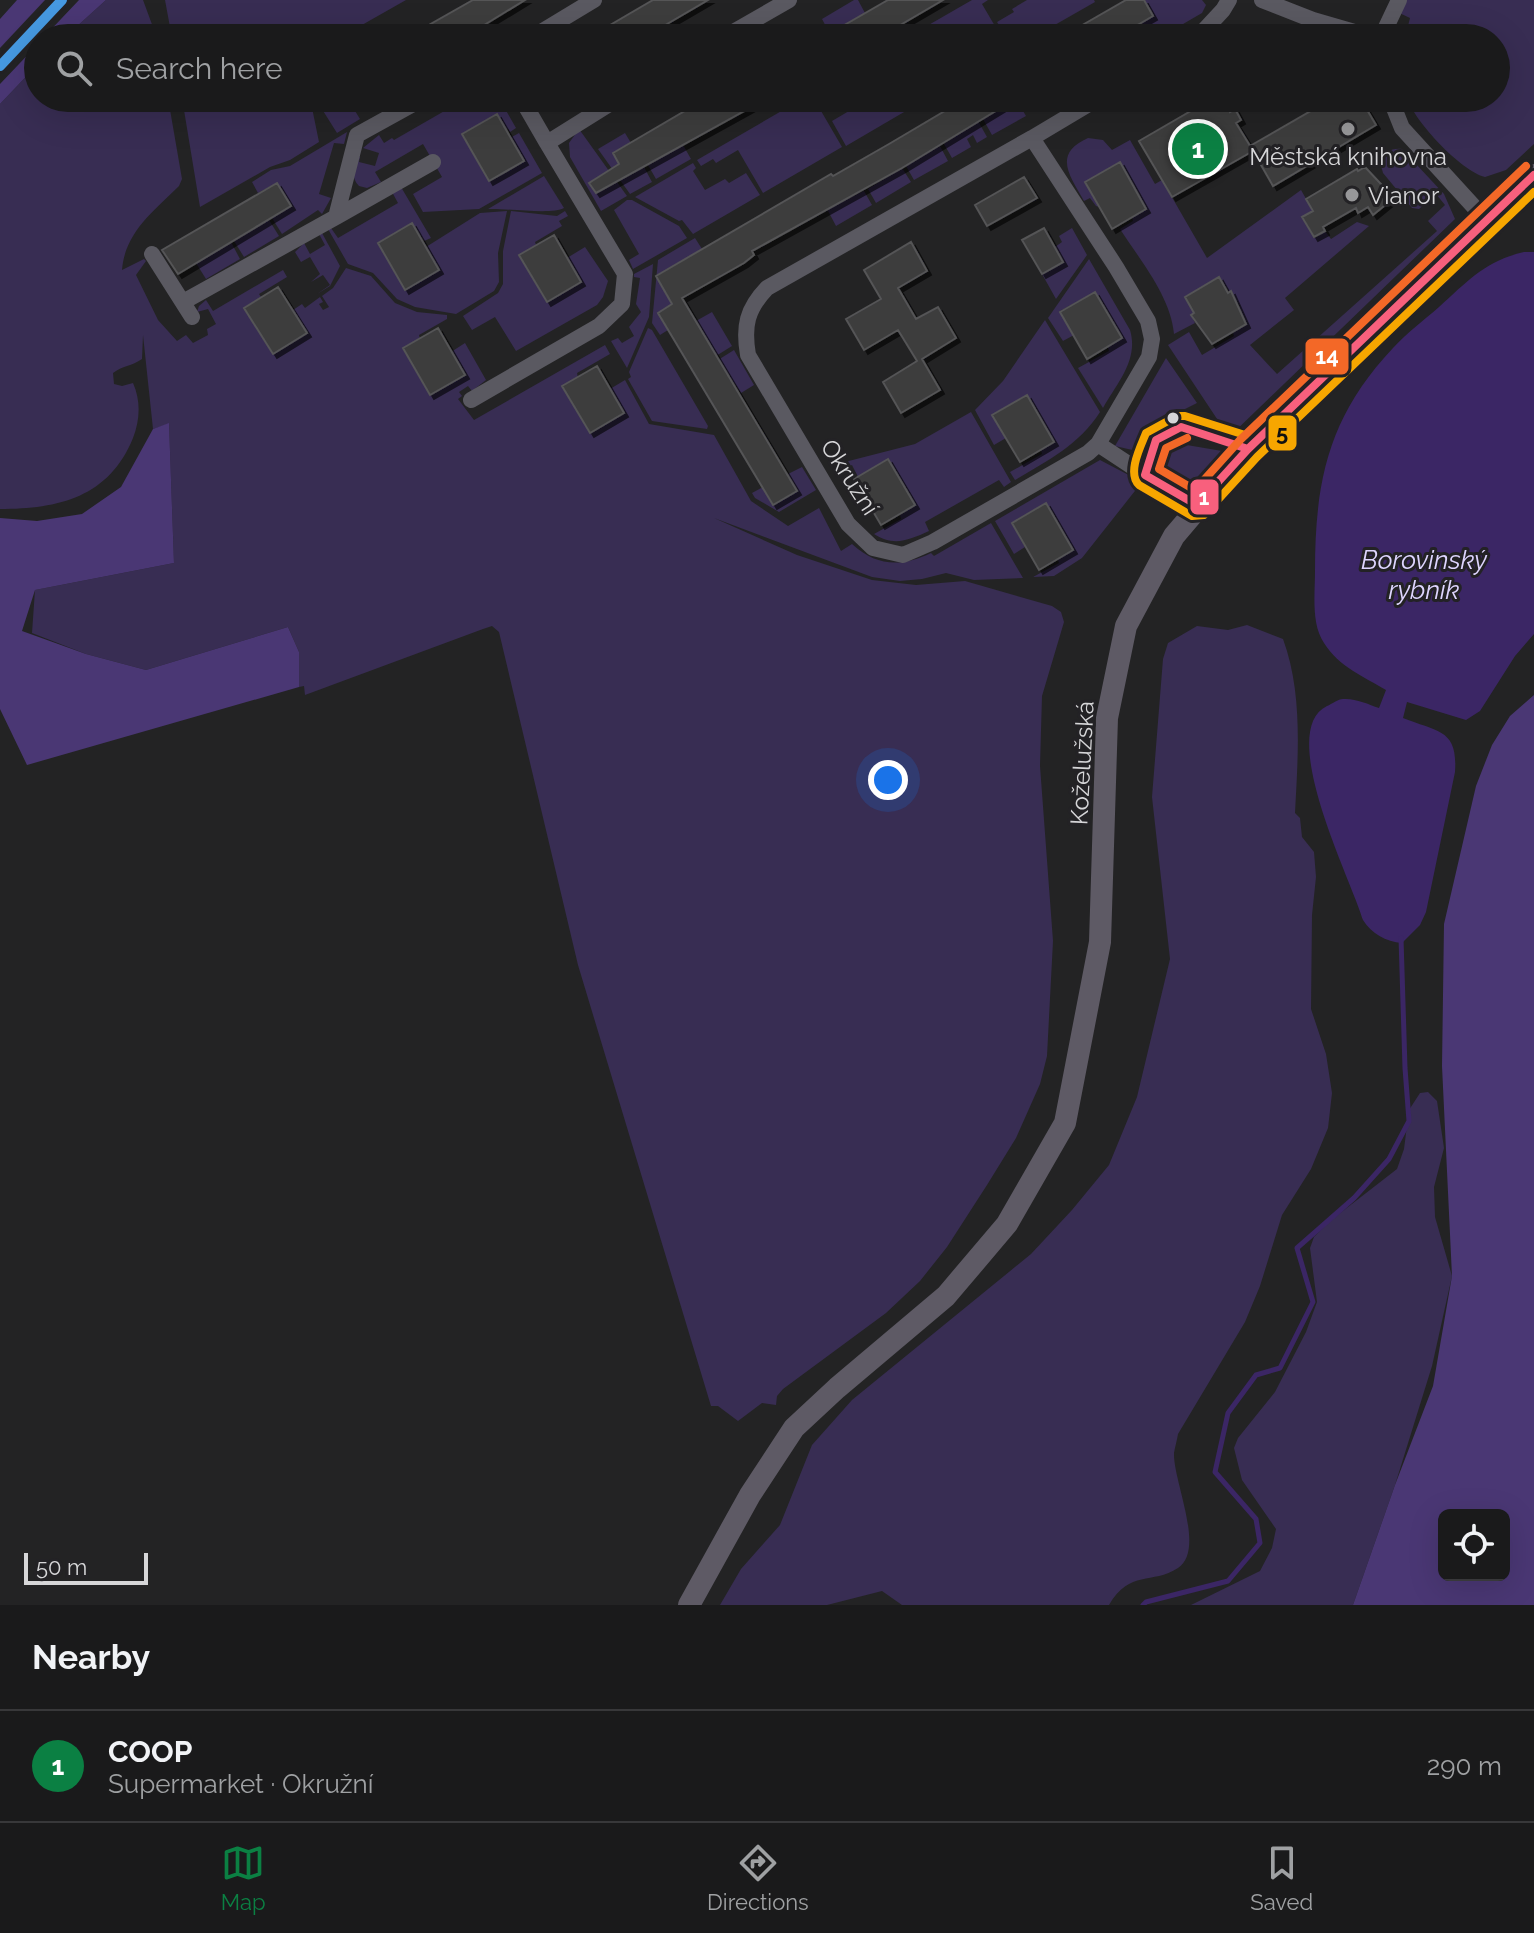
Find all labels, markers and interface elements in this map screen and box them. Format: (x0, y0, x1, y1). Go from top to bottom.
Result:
search box (24, 24, 1510, 112)
icon: search (52, 46, 96, 90)
text: Search here (116, 51, 283, 86)
pin: 1 (1172, 119, 1224, 179)
marker: Městská knihovna (1339, 120, 1357, 138)
place label: Městská knihovna (1249, 142, 1447, 171)
place label: Vianor (1368, 181, 1440, 210)
marker: Vianor (1343, 186, 1361, 204)
line badge: 14 (1304, 337, 1350, 376)
text: 14 (1315, 343, 1339, 369)
unlabelled marker (1165, 410, 1181, 426)
line badge: 5 (1267, 414, 1298, 452)
text: 5 (1276, 420, 1288, 446)
street label: Okružní (815, 434, 886, 521)
line badge: 1 (1189, 478, 1220, 516)
text: 1 (1199, 484, 1210, 510)
water label: Borovinský rybník (1361, 545, 1488, 605)
street label: Koželužská (1064, 700, 1100, 826)
your location (868, 760, 908, 800)
map controls (1438, 1509, 1510, 1581)
button: locate (1438, 1509, 1510, 1581)
scale bar (24, 1549, 148, 1585)
text: 50 m (36, 1554, 87, 1580)
text: Nearby (32, 1637, 150, 1677)
text: COOP (108, 1734, 192, 1769)
text: 1 (52, 1751, 64, 1781)
text: 290 m (1427, 1751, 1502, 1781)
text: Supermarket · Okružní (108, 1769, 373, 1799)
tab: Map (221, 1841, 266, 1915)
tab: Directions (707, 1841, 809, 1915)
tab: Saved (1250, 1841, 1313, 1915)

